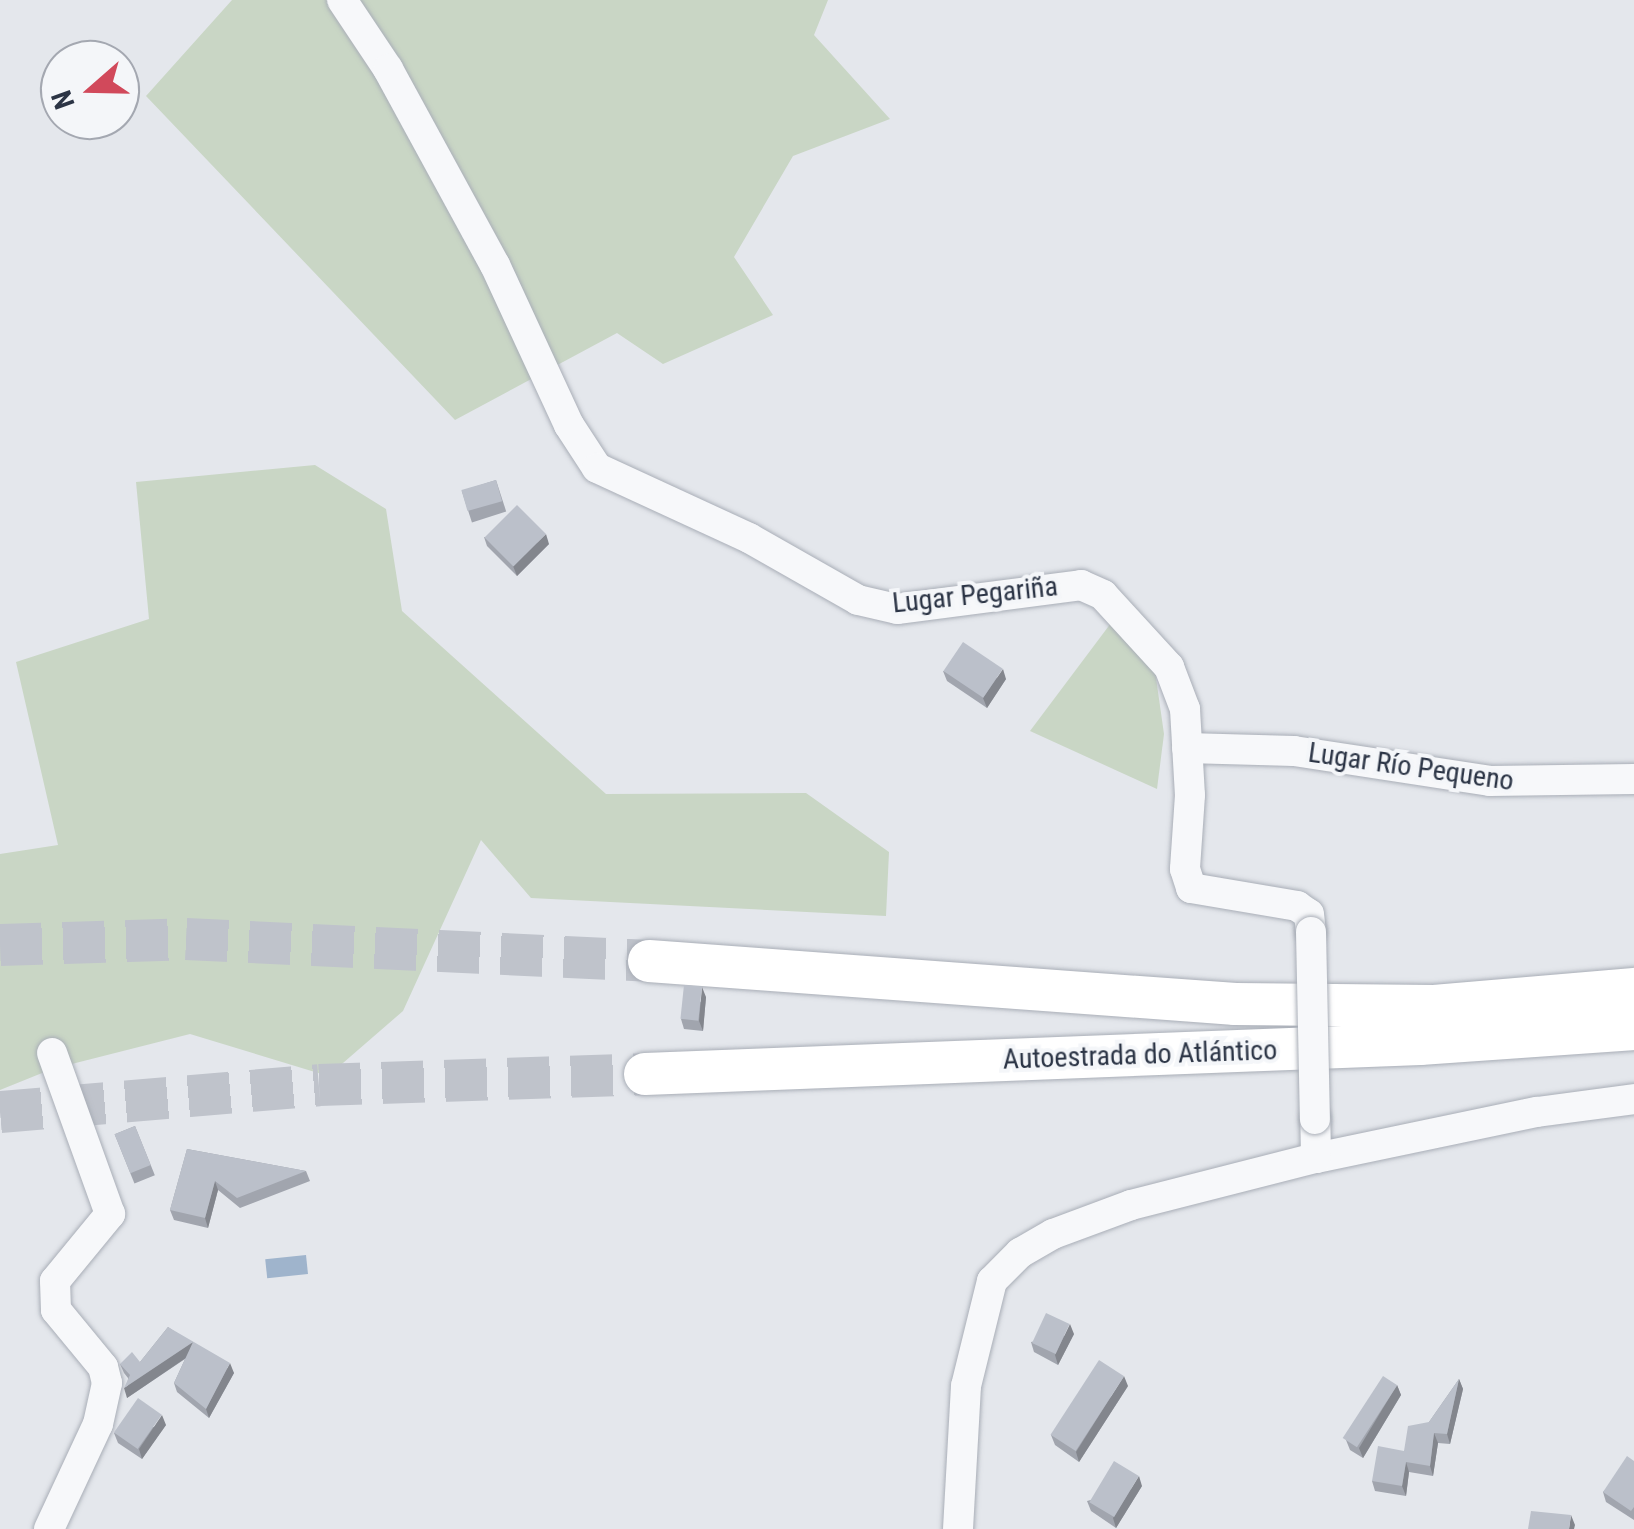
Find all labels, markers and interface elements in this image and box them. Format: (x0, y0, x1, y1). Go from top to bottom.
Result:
north arrow (40, 40, 140, 140)
text: N (45, 86, 82, 113)
street label: Lugar Pegariña (891, 570, 1059, 620)
street label: Lugar Río Pequeno (1306, 736, 1516, 798)
street label: Autoestrada do Atlántico (1002, 1033, 1278, 1077)

